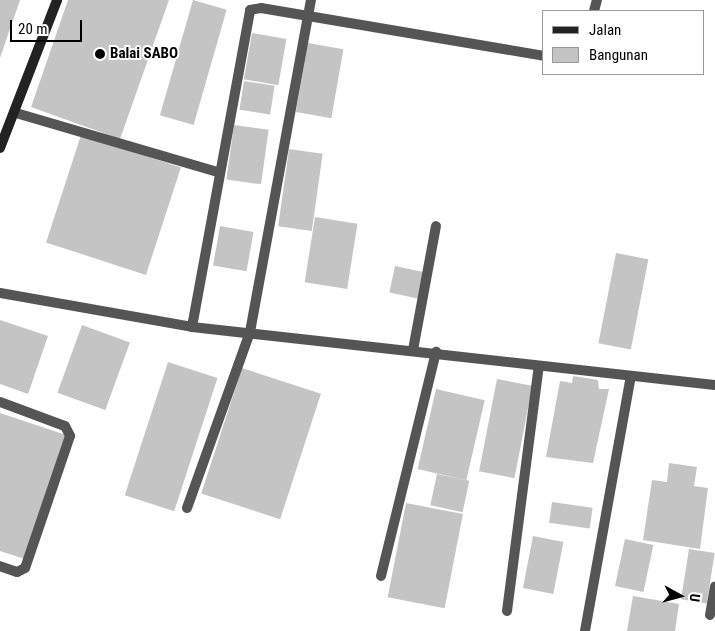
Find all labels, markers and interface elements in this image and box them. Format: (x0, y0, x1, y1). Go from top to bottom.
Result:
scale bar (12, 10, 85, 42)
legend (542, 10, 705, 75)
text: 20 m (18, 20, 48, 38)
text: Jalan (589, 21, 621, 39)
place label: Balai SABO (110, 45, 178, 63)
text: Bangunan (589, 46, 648, 64)
marker: Balai SABO (94, 48, 106, 60)
north arrow (655, 571, 705, 621)
text: U (686, 593, 703, 603)

